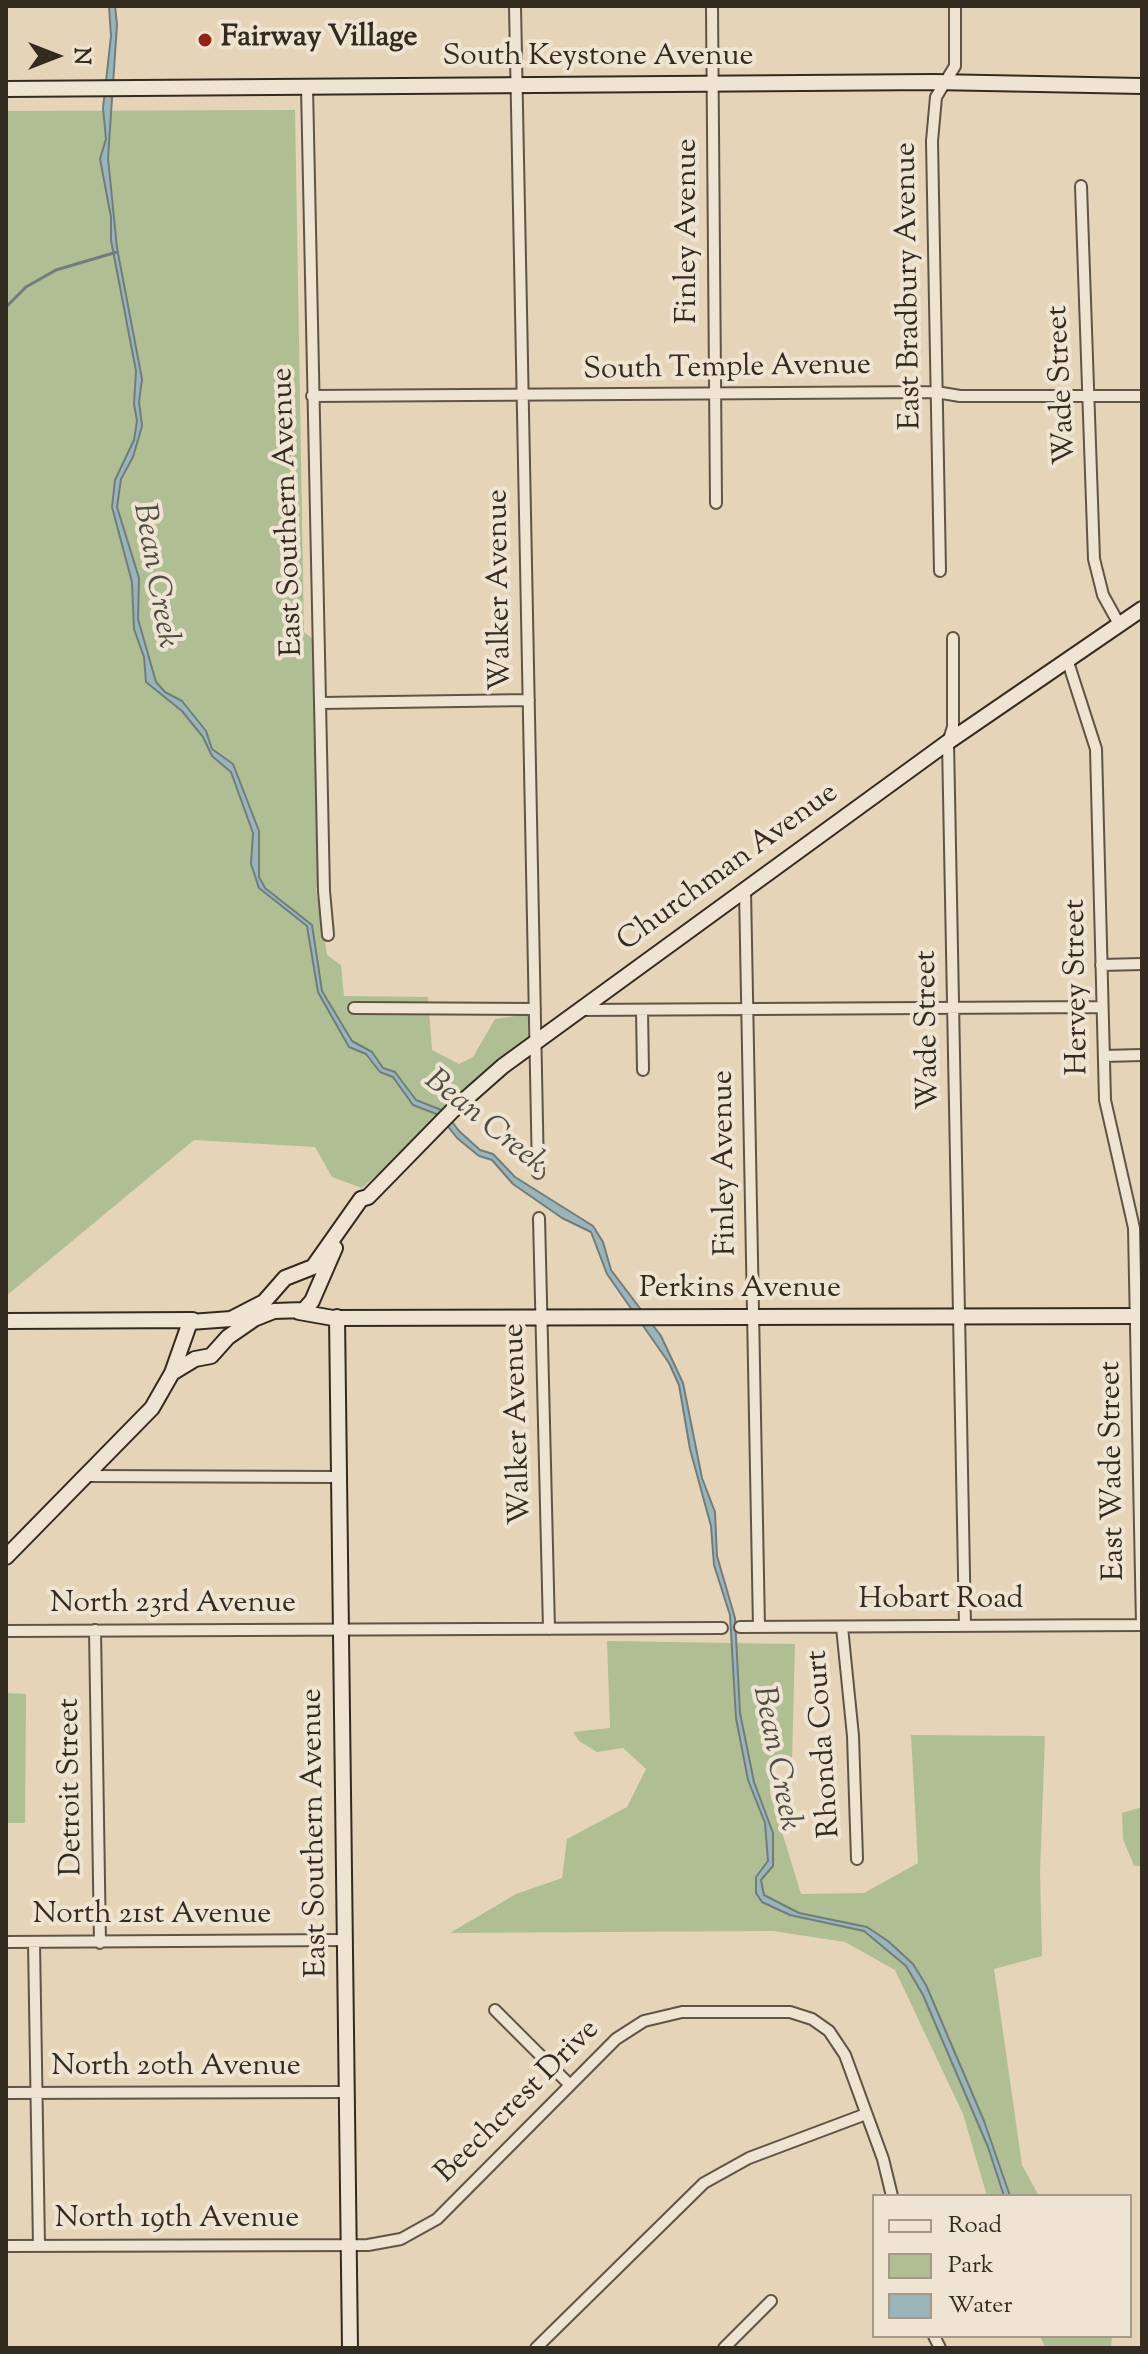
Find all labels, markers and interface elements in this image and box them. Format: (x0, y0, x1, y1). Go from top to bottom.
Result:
north arrow (16, 16, 96, 96)
place label: Fairway Village (221, 22, 417, 58)
marker: Fairway Village (196, 31, 214, 49)
street label: South Keystone Avenue (442, 41, 754, 77)
text: N (64, 47, 96, 65)
street label: Finley Avenue (672, 138, 708, 324)
street label: East Bradbury Avenue (890, 142, 932, 430)
street label: Wade Street (1042, 304, 1086, 466)
street label: South Temple Avenue (583, 349, 871, 391)
street label: East Southern Avenue (267, 367, 313, 657)
street label: Walker Avenue (482, 489, 522, 691)
water label: Bean Creek (121, 501, 185, 651)
street label: Churchman Avenue (612, 777, 846, 961)
street label: Hervey Street (1059, 899, 1099, 1075)
street label: Wade Street (911, 950, 949, 1110)
water label: Bean Creek (415, 1063, 553, 1185)
street label: Finley Avenue (707, 1070, 747, 1256)
street label: Perkins Avenue (639, 1273, 841, 1309)
street label: Walker Avenue (498, 1323, 542, 1525)
street label: East Wade Street (1095, 1361, 1135, 1581)
street label: Hobart Road (859, 1584, 1023, 1620)
street label: North 23rd Avenue (50, 1588, 296, 1624)
street label: Rhonda Court (801, 1649, 851, 1839)
water label: Bean Creek (741, 1684, 807, 1834)
street label: East Southern Avenue (296, 1688, 338, 1978)
street label: Detroit Street (53, 1698, 93, 1876)
street label: North 21st Avenue (33, 1899, 271, 1935)
street label: Beechcrest Drive (430, 2014, 608, 2192)
street label: North 20th Avenue (51, 2051, 301, 2087)
legend (872, 2194, 1132, 2338)
street label: North 19th Avenue (55, 2203, 299, 2239)
text: Road (948, 2209, 1002, 2243)
text: Park (948, 2249, 994, 2283)
text: Water (948, 2289, 1012, 2323)

